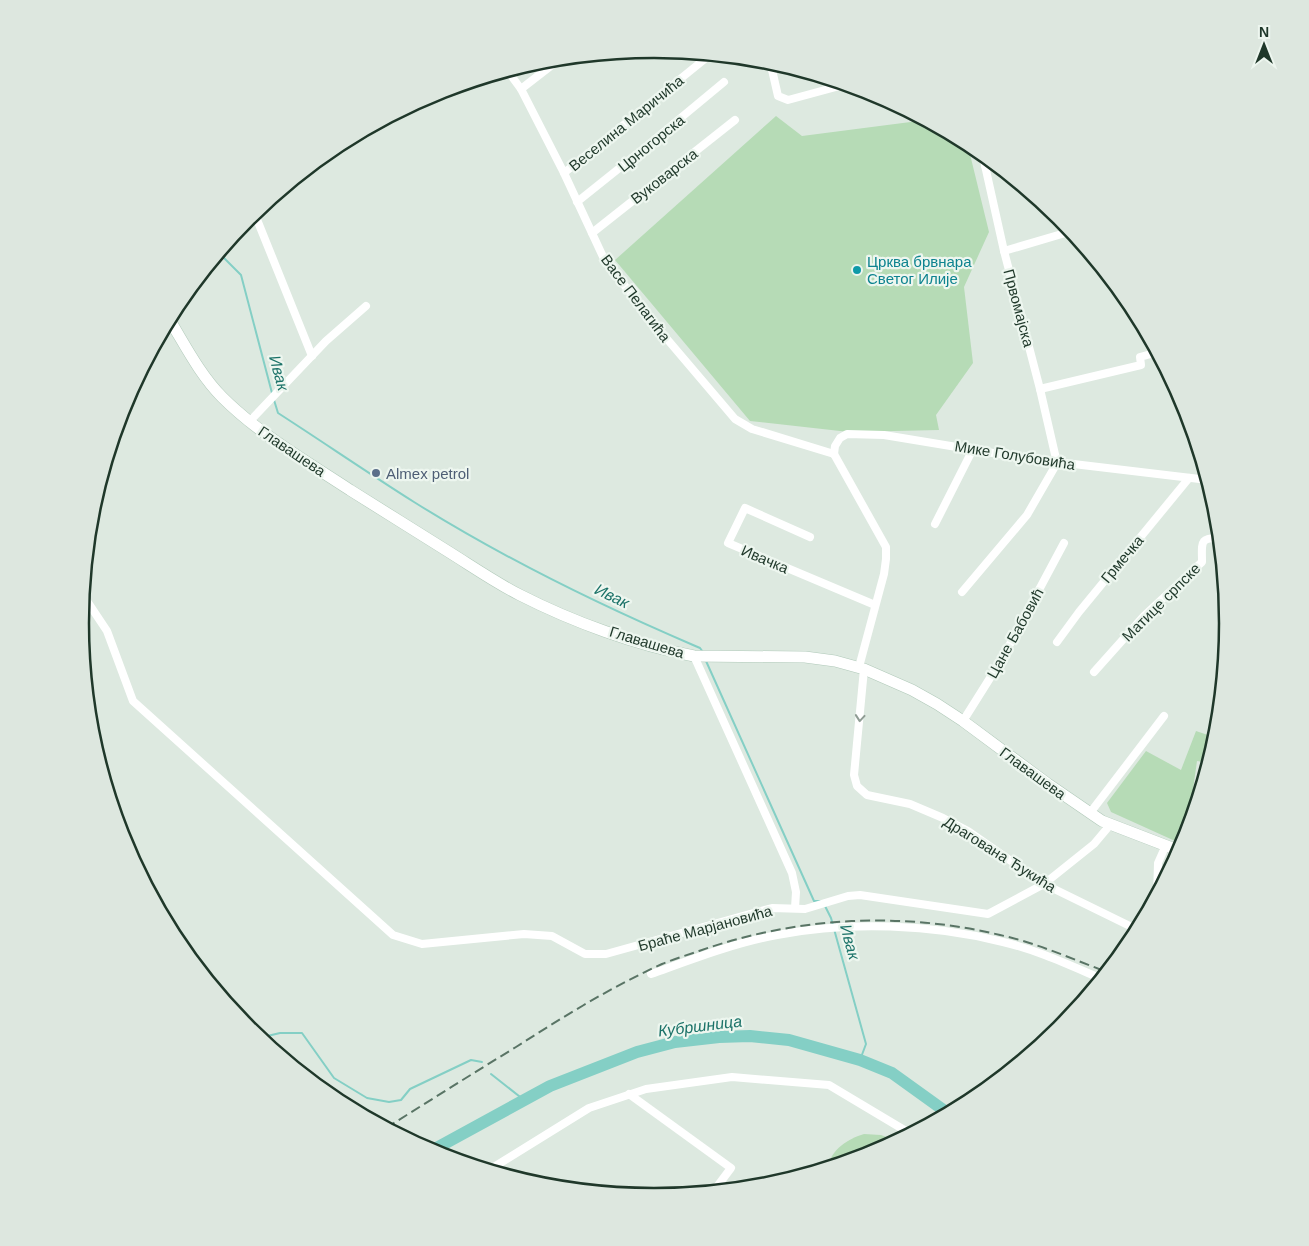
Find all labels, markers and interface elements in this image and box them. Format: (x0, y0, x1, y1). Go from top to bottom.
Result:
north arrow (1239, 20, 1289, 70)
text: N (1259, 24, 1269, 40)
street label: Веселина Маричића (565, 71, 687, 174)
street label: Црногорска (614, 111, 688, 175)
street label: Вуковарска (627, 144, 701, 207)
street label: Васе Пелагића (598, 251, 675, 345)
place label: Црква брвнара Светог Илије (867, 253, 972, 287)
marker: Црква брвнара Светог Илије (851, 264, 863, 276)
street label: Првомајска (1000, 267, 1038, 349)
water label: Ивак (266, 353, 292, 394)
street label: Главашева (255, 422, 329, 480)
street label: Мике Голубовића (954, 437, 1077, 473)
place label: Almex petrol (386, 465, 469, 482)
marker: Almex petrol (370, 467, 382, 479)
street label: Грмечка (1097, 531, 1147, 586)
street label: Ивачка (739, 541, 792, 577)
street label: Матице српске (1118, 559, 1204, 645)
water label: Ивак (592, 580, 633, 612)
street label: Цане Бабовић (983, 585, 1047, 681)
street label: Главашева (608, 623, 687, 662)
one-way arrow (854, 714, 865, 722)
street label: Главашева (997, 743, 1070, 803)
street label: Драгована Ђукића (941, 813, 1060, 896)
street label: Браће Марјановића (636, 902, 775, 954)
water label: Ивак (837, 922, 863, 963)
water label: Кубршница (657, 1012, 743, 1040)

